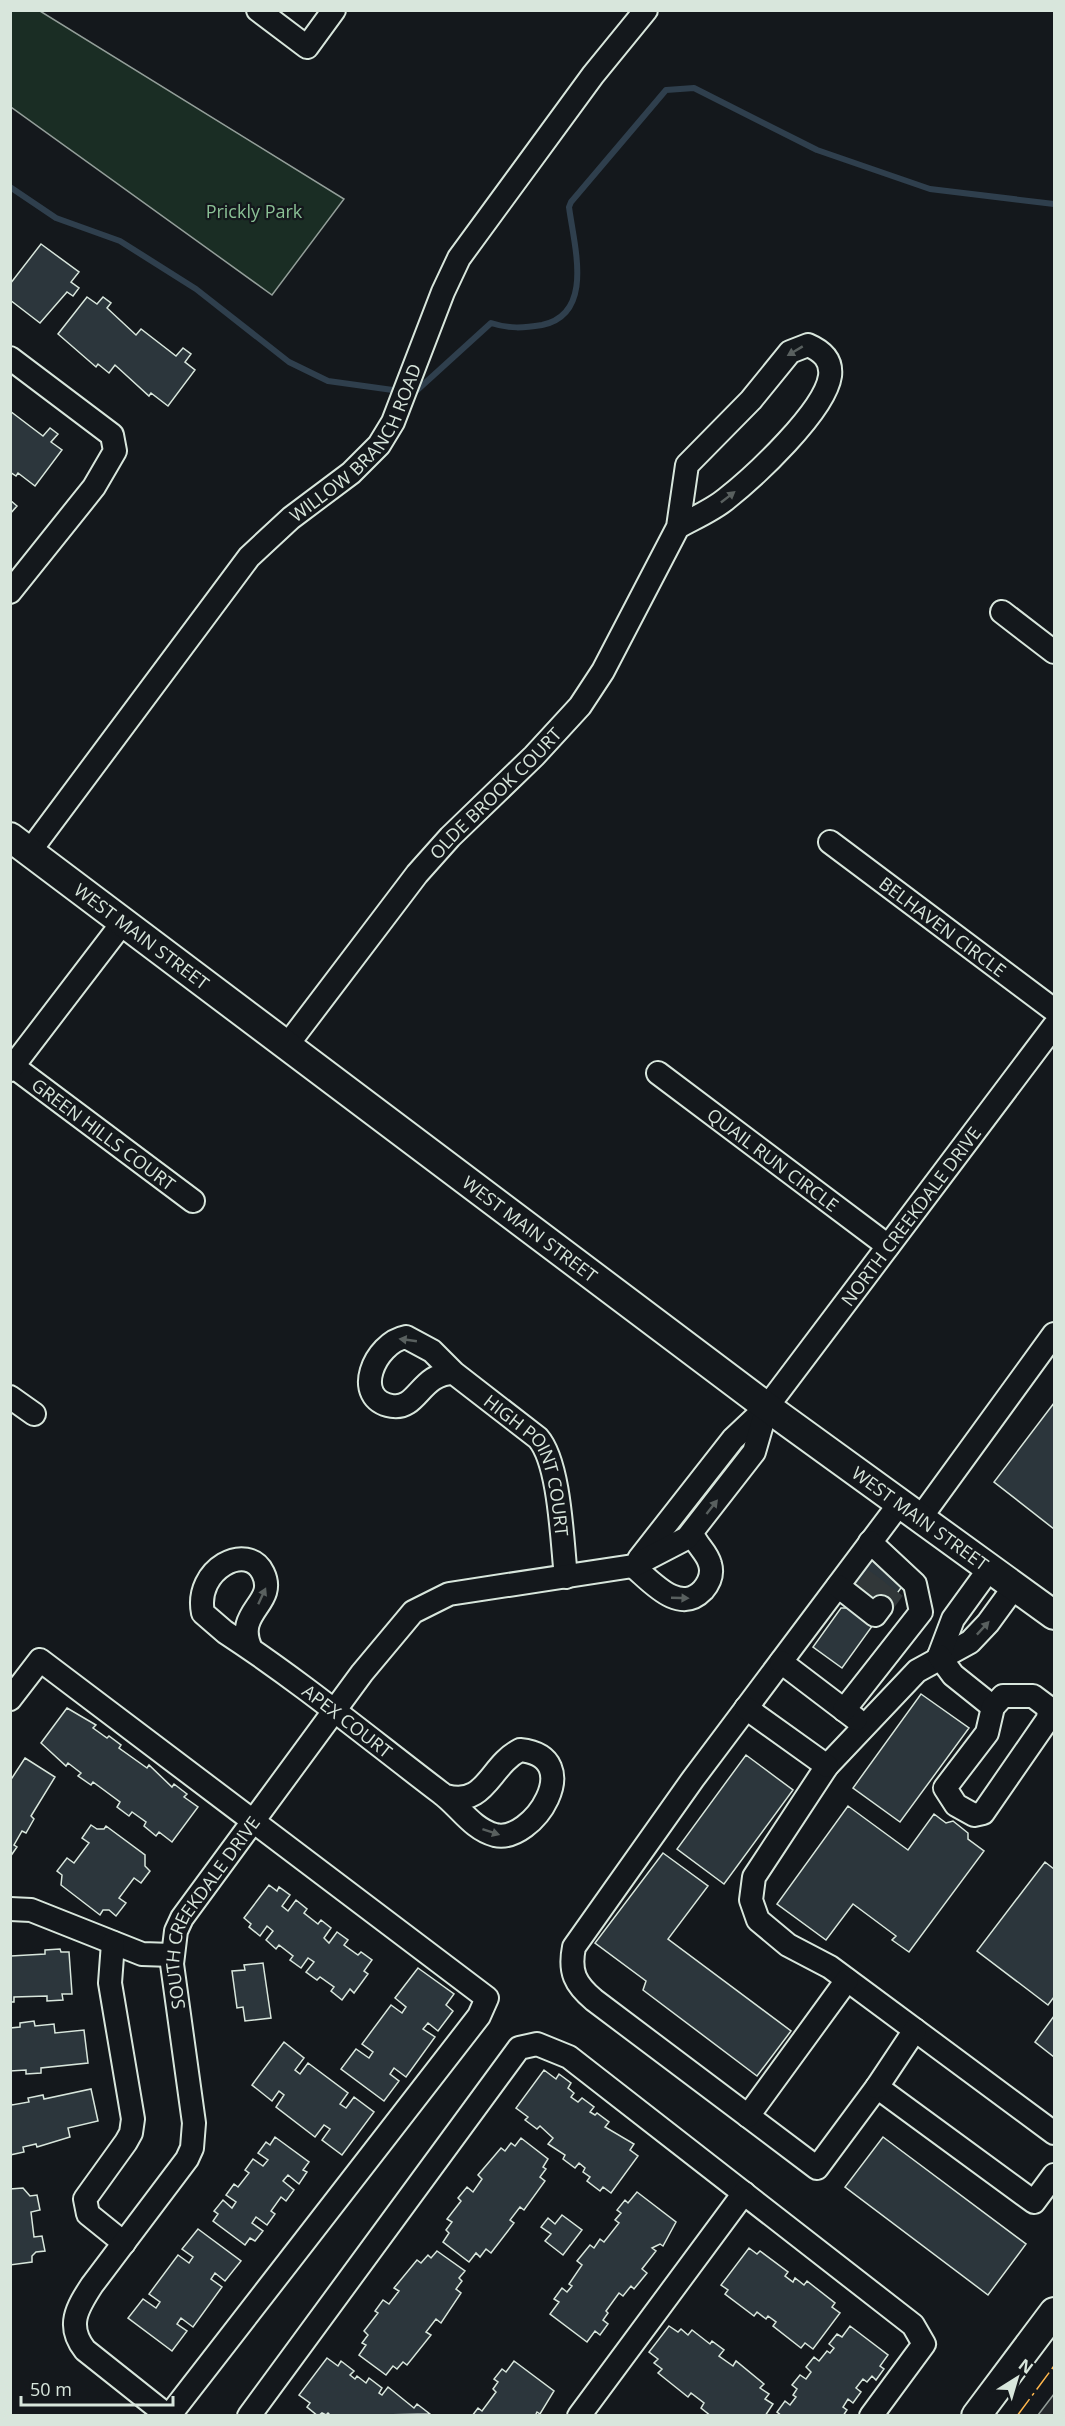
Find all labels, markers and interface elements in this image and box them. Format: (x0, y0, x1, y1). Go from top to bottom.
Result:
park label: Prickly Park (206, 199, 303, 223)
one-way arrow (787, 345, 804, 356)
street label: WILLOW BRANCH ROAD (285, 360, 426, 527)
one-way arrow (720, 490, 736, 503)
street label: OLDE BROOK COURT (424, 722, 567, 864)
street label: BELHAVEN CIRCLE (874, 871, 1011, 982)
street label: WEST MAIN STREET (70, 878, 214, 995)
street label: GREEN HILLS COURT (27, 1072, 180, 1196)
street label: QUAIL RUN CIRCLE (703, 1102, 844, 1217)
street label: NORTH CREEKDALE DRIVE (835, 1122, 986, 1311)
street label: WEST MAIN STREET (458, 1170, 602, 1287)
one-way arrow (398, 1336, 417, 1345)
street label: HIGH POINT COURT (479, 1389, 574, 1537)
street label: WEST MAIN STREET (847, 1461, 993, 1576)
one-way arrow (705, 1499, 718, 1515)
one-way arrow (257, 1587, 267, 1605)
one-way arrow (671, 1593, 690, 1602)
one-way arrow (976, 1621, 989, 1636)
street label: APEX COURT (298, 1679, 397, 1763)
street label: SOUTH CREEKDALE DRIVE (160, 1811, 265, 2011)
one-way arrow (482, 1828, 500, 1837)
north arrow (987, 2348, 1047, 2408)
text: N (1014, 2353, 1038, 2379)
scale bar (21, 2369, 172, 2407)
text: 50 m (30, 2377, 72, 2401)

